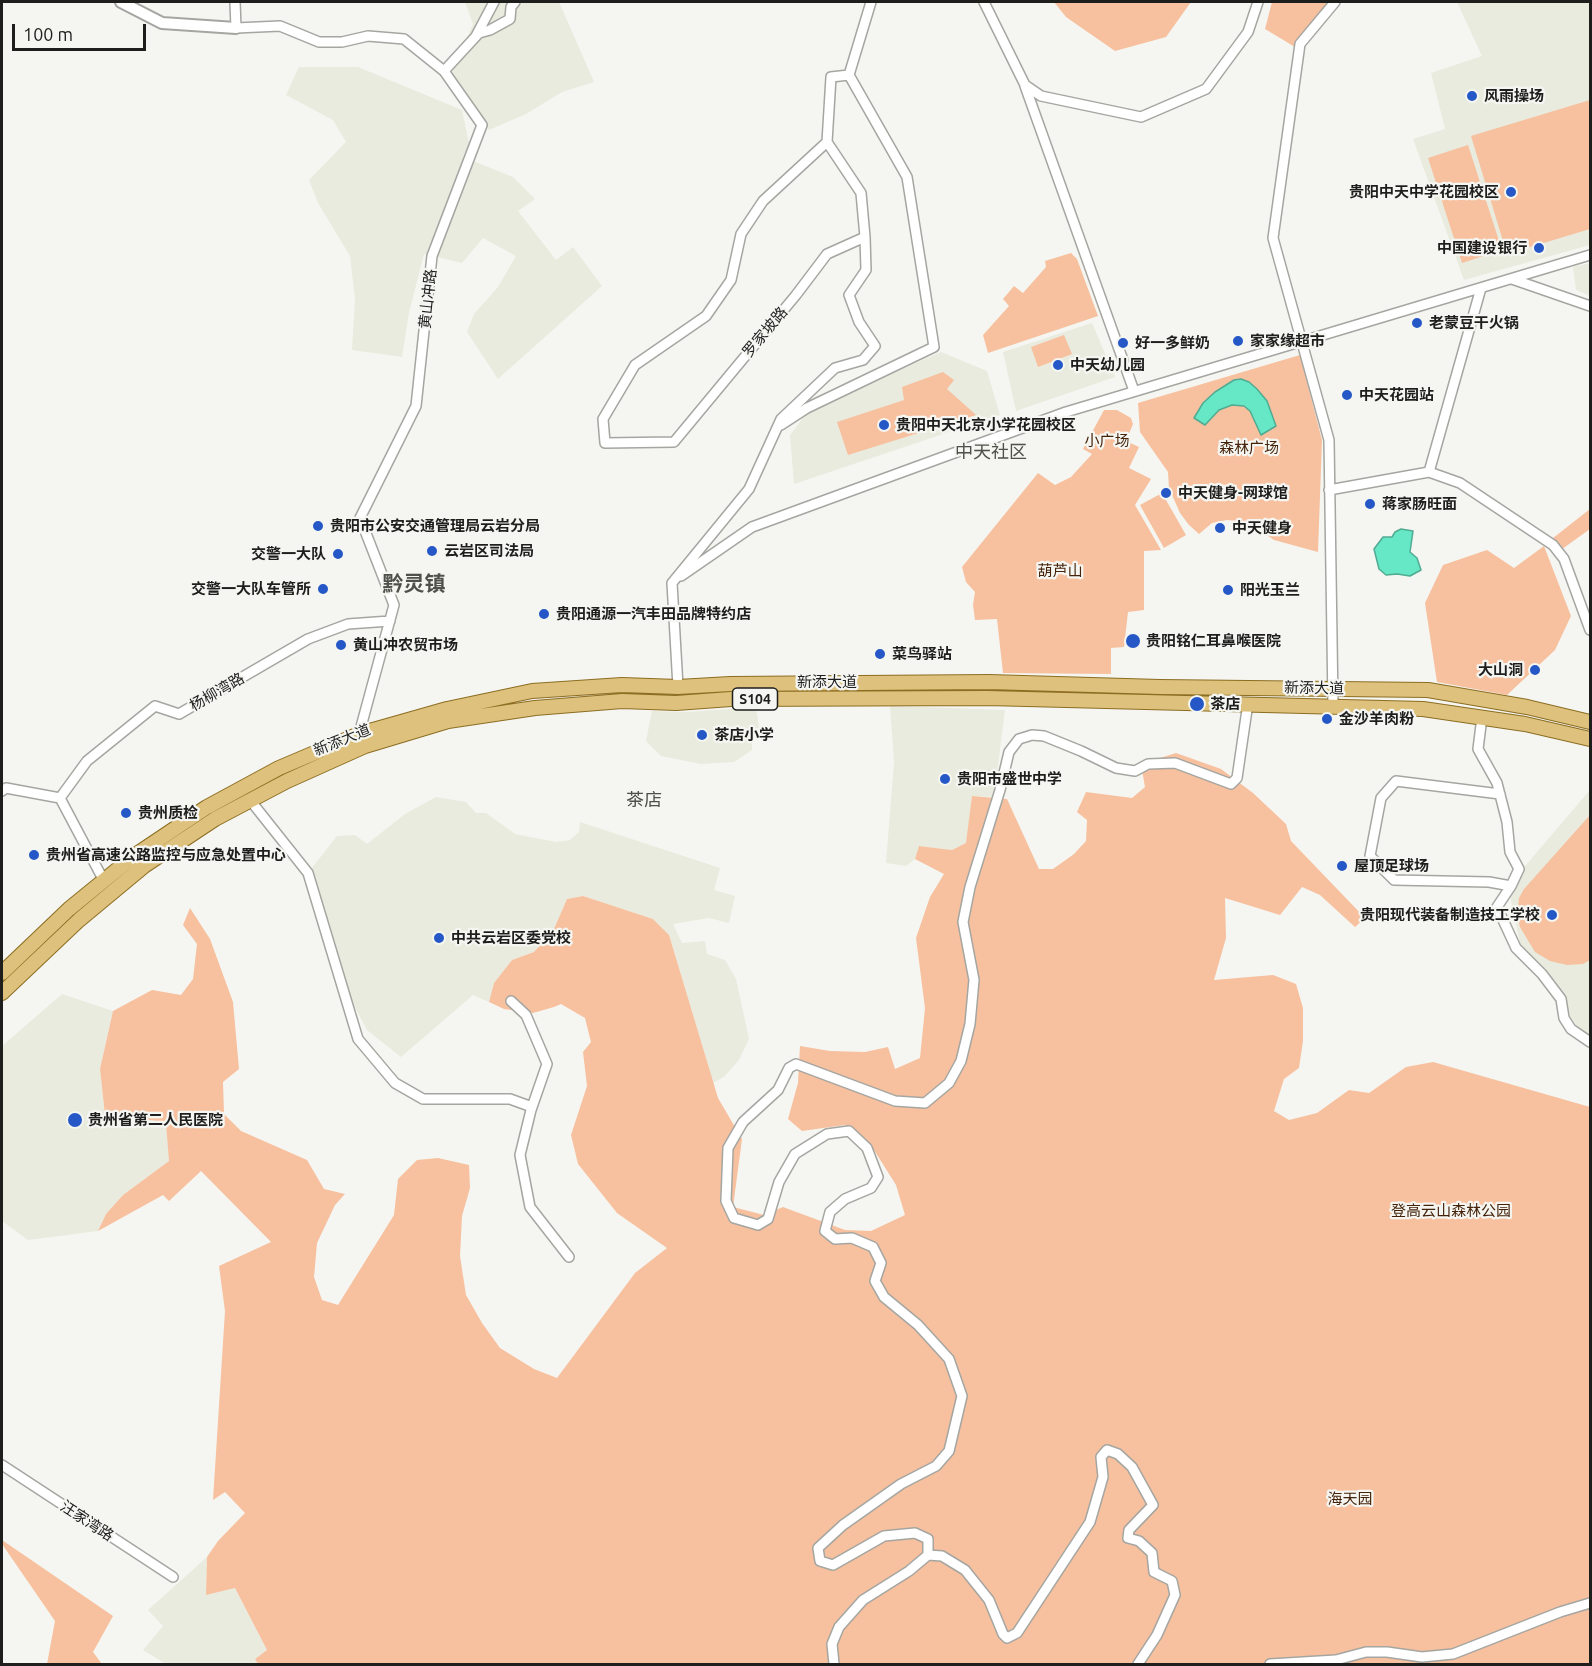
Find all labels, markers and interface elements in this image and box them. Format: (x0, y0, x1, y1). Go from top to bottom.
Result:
scale bar (15, 12, 148, 50)
text: 100 m (23, 24, 73, 44)
place label: 风雨操场 (1484, 87, 1544, 105)
marker: 风雨操场 (1465, 89, 1479, 103)
place label: 贵阳中天中学花园校区 (1349, 183, 1499, 201)
marker: 贵阳中天中学花园校区 (1504, 185, 1518, 199)
place label: 中国建设银行 (1437, 239, 1527, 257)
marker: 中国建设银行 (1532, 241, 1546, 255)
street label: 黄山冲路 (416, 268, 440, 330)
street label: 罗家坡路 (739, 303, 791, 361)
place label: 老蒙豆干火锅 (1429, 314, 1519, 332)
marker: 老蒙豆干火锅 (1410, 316, 1424, 330)
place label: 家家缘超市 (1250, 332, 1325, 350)
place label: 好一多鲜奶 (1135, 334, 1210, 352)
marker: 家家缘超市 (1231, 334, 1245, 348)
marker: 好一多鲜奶 (1116, 336, 1130, 350)
place label: 中天幼儿园 (1070, 356, 1145, 374)
marker: 中天幼儿园 (1051, 358, 1065, 372)
place label: 中天花园站 (1359, 386, 1434, 404)
marker: 中天花园站 (1340, 388, 1354, 402)
place label: 贵阳中天北京小学花园校区 (896, 416, 1076, 434)
marker: 贵阳中天北京小学花园校区 (877, 418, 891, 432)
park label: 小广场 (1085, 432, 1129, 450)
park label: 森林广场 (1219, 439, 1279, 457)
district label: 中天社区 (955, 441, 1027, 463)
place label: 中天健身-网球馆 (1178, 484, 1288, 502)
marker: 中天健身-网球馆 (1159, 486, 1173, 500)
place label: 蒋家肠旺面 (1382, 495, 1457, 513)
marker: 蒋家肠旺面 (1363, 497, 1377, 511)
place label: 贵阳市公安交通管理局云岩分局 (330, 517, 540, 535)
marker: 贵阳市公安交通管理局云岩分局 (311, 519, 325, 533)
place label: 中天健身 (1232, 519, 1292, 537)
marker: 中天健身 (1213, 521, 1227, 535)
place label: 云岩区司法局 (444, 542, 534, 560)
marker: 云岩区司法局 (425, 544, 439, 558)
place label: 交警一大队 (251, 545, 326, 563)
marker: 交警一大队 (331, 547, 345, 561)
park label: 葫芦山 (1038, 562, 1082, 580)
district label: 黔灵镇 (383, 571, 445, 597)
place label: 交警一大队车管所 (191, 580, 311, 598)
place label: 阳光玉兰 (1240, 581, 1300, 599)
marker: 交警一大队车管所 (316, 582, 330, 596)
marker: 阳光玉兰 (1221, 583, 1235, 597)
place label: 贵阳通源一汽丰田品牌特约店 (556, 605, 751, 623)
marker: 贵阳通源一汽丰田品牌特约店 (537, 607, 551, 621)
marker: 贵阳铭仁耳鼻喉医院 (1124, 632, 1142, 650)
place label: 贵阳铭仁耳鼻喉医院 (1146, 632, 1281, 650)
place label: 黄山冲农贸市场 (353, 636, 458, 654)
marker: 黄山冲农贸市场 (334, 638, 348, 652)
place label: 菜鸟驿站 (892, 645, 952, 663)
marker: 菜鸟驿站 (873, 647, 887, 661)
place label: 大山洞 (1478, 661, 1523, 679)
marker: 大山洞 (1528, 663, 1542, 677)
street label: 杨柳湾路 (187, 669, 247, 715)
street label: 新添大道 (797, 673, 857, 691)
street label: 新添大道 (1284, 678, 1344, 698)
road number: S104 (732, 688, 777, 710)
marker: 茶店 (1188, 695, 1206, 713)
place label: 茶店 (1210, 695, 1240, 713)
place label: 金沙羊肉粉 (1339, 710, 1414, 728)
marker: 金沙羊肉粉 (1320, 712, 1334, 726)
street label: 新添大道 (311, 720, 373, 760)
place label: 茶店小学 (714, 726, 774, 744)
marker: 茶店小学 (695, 728, 709, 742)
place label: 贵阳市盛世中学 (957, 770, 1062, 788)
marker: 贵阳市盛世中学 (938, 772, 952, 786)
district label: 茶店 (626, 789, 662, 811)
place label: 贵州质检 (138, 804, 198, 822)
marker: 贵州质检 (119, 806, 133, 820)
place label: 贵州省高速公路监控与应急处置中心 (46, 846, 286, 864)
marker: 贵州省高速公路监控与应急处置中心 (27, 848, 41, 862)
place label: 屋顶足球场 (1354, 857, 1429, 875)
marker: 屋顶足球场 (1335, 859, 1349, 873)
place label: 贵阳现代装备制造技工学校 (1360, 906, 1540, 924)
marker: 贵阳现代装备制造技工学校 (1545, 908, 1559, 922)
place label: 中共云岩区委党校 (451, 929, 571, 947)
marker: 中共云岩区委党校 (432, 931, 446, 945)
marker: 贵州省第二人民医院 (66, 1111, 84, 1129)
place label: 贵州省第二人民医院 (88, 1111, 223, 1129)
park label: 登高云山森林公园 (1391, 1202, 1511, 1220)
park label: 海天园 (1328, 1490, 1372, 1508)
street label: 汪家湾路 (57, 1497, 117, 1545)

